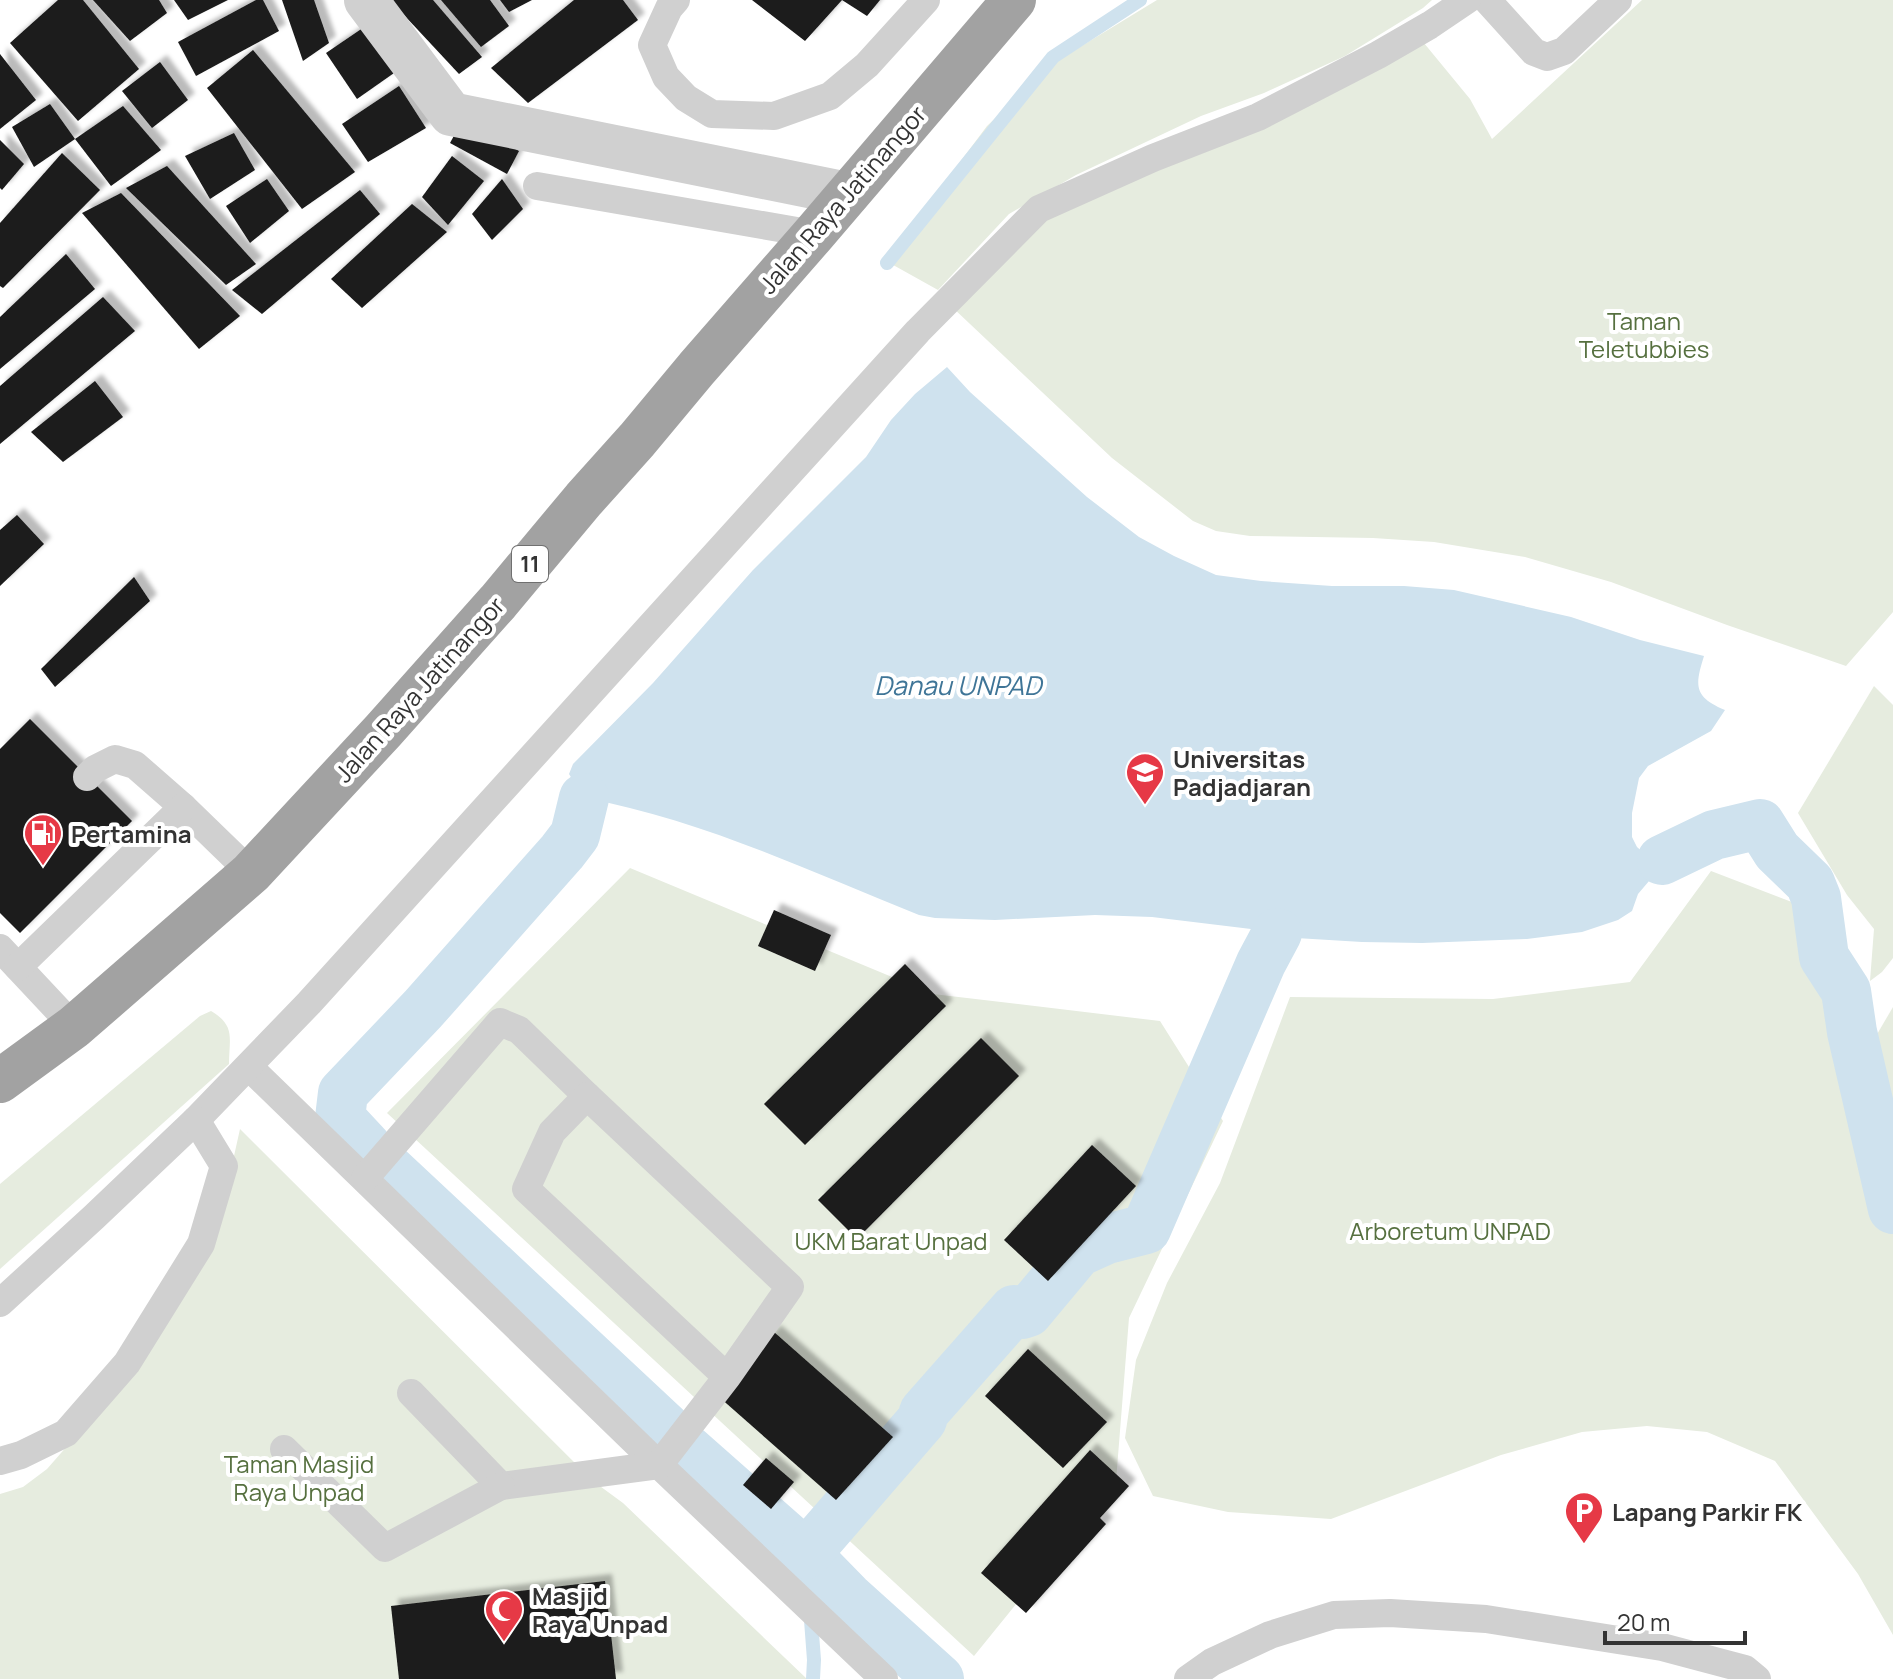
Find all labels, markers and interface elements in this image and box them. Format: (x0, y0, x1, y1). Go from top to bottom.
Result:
street label: Jalan Raya Jatinangor (751, 98, 933, 300)
park label: Taman Teletubbies (1579, 304, 1709, 365)
road number: 11 (512, 546, 548, 582)
street label: Jalan Raya Jatinangor (327, 589, 511, 789)
water label: Danau UNPAD (875, 667, 1044, 703)
place label: Universitas Padjadjaran (1173, 742, 1311, 803)
school or university icon: Universitas Padjadjaran (1124, 751, 1166, 806)
fuel station icon: Pertamina (22, 812, 64, 867)
place label: Pertamina (71, 817, 192, 850)
park label: Arboretum UNPAD (1349, 1214, 1551, 1247)
park label: UKM Barat Unpad (795, 1224, 987, 1257)
park label: Taman Masjid Raya Unpad (224, 1447, 374, 1508)
parking icon: Lapang Parkir FK (1563, 1490, 1605, 1545)
place label: Lapang Parkir FK (1612, 1495, 1803, 1528)
place label: Masjid Raya Unpad (532, 1579, 668, 1640)
mosque icon: Masjid Raya Unpad (483, 1588, 525, 1643)
scale bar (1605, 1595, 1745, 1645)
text: 20 m (1617, 1605, 1670, 1638)

